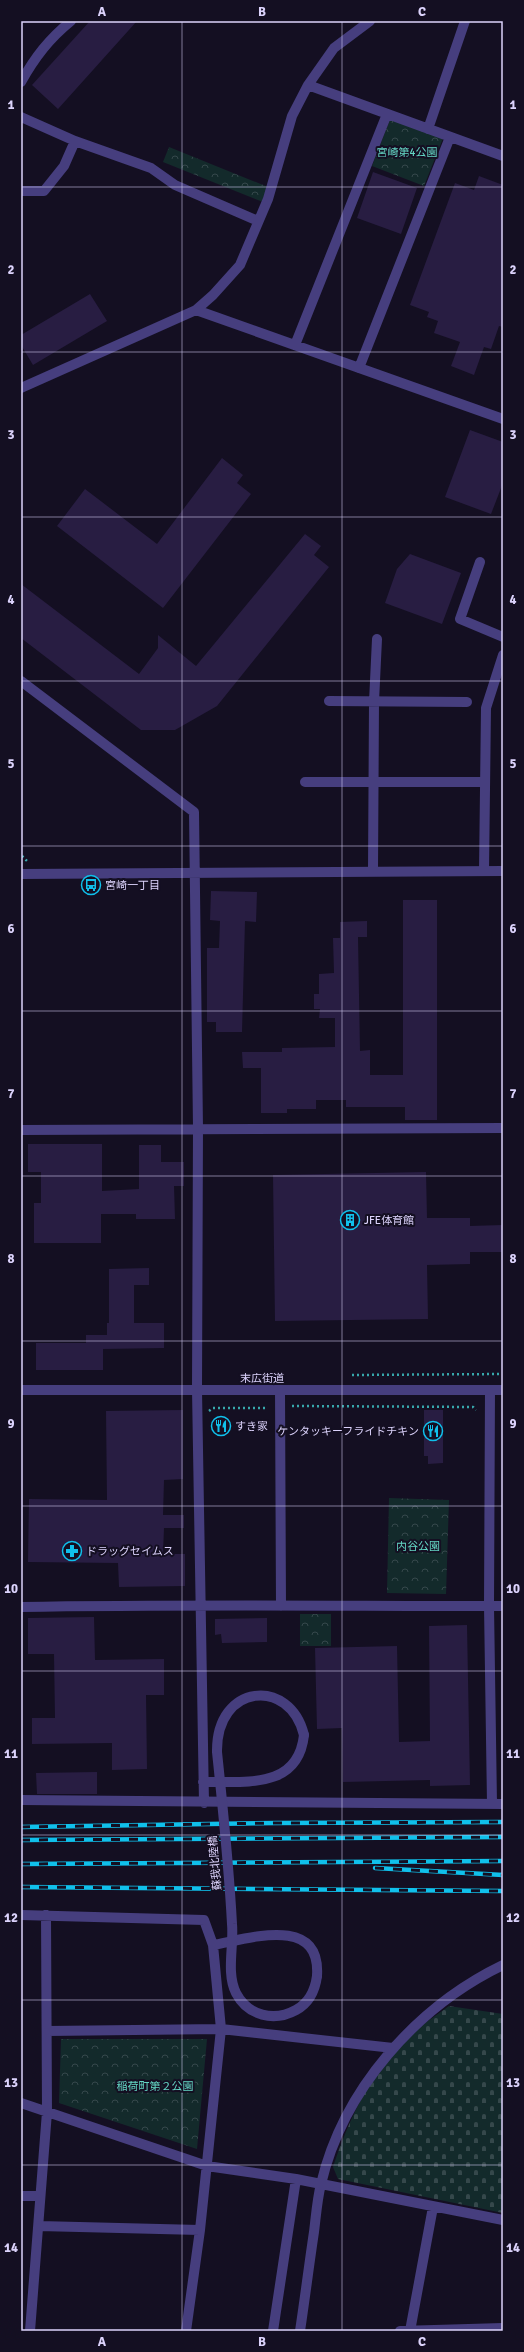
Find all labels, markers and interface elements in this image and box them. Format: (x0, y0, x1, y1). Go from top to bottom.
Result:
text: A (98, 4, 107, 20)
text: B (258, 4, 266, 20)
text: C (418, 4, 426, 20)
text: 1 (7, 97, 15, 113)
text: 1 (509, 97, 517, 113)
park label: 宮崎第4公園 (377, 146, 437, 159)
text: 2 (7, 262, 15, 278)
text: 2 (509, 262, 517, 278)
text: 3 (7, 427, 15, 443)
text: 3 (509, 427, 517, 443)
text: 4 (7, 592, 15, 608)
text: 4 (509, 592, 517, 608)
text: 5 (7, 756, 15, 772)
text: 5 (509, 756, 517, 772)
bus stop icon: 宮崎一丁目 (80, 874, 102, 896)
place label: 宮崎一丁目 (105, 879, 160, 892)
text: 6 (7, 921, 15, 937)
text: 6 (509, 921, 517, 937)
text: 7 (7, 1086, 15, 1102)
text: 7 (509, 1086, 517, 1102)
building icon: JFE体育館 (339, 1209, 361, 1231)
place label: JFE体育館 (364, 1214, 414, 1227)
text: 8 (7, 1251, 15, 1267)
text: 8 (509, 1251, 517, 1267)
street label: 末広街道 (240, 1372, 284, 1385)
restaurant icon: すき家 (210, 1415, 232, 1437)
text: 9 (7, 1416, 15, 1432)
text: 9 (509, 1416, 517, 1432)
place label: すき家 (235, 1420, 268, 1433)
restaurant icon: ケンタッキーフライドチキン (422, 1420, 444, 1442)
place label: ケンタッキーフライドチキン (277, 1425, 419, 1438)
pharmacy icon: ドラッグセイムス (61, 1540, 83, 1562)
park label: 内谷公園 (396, 1540, 440, 1553)
place label: ドラッグセイムス (86, 1545, 174, 1558)
text: 10 (4, 1581, 18, 1597)
text: 10 (506, 1581, 520, 1597)
text: 11 (4, 1746, 18, 1762)
text: 11 (506, 1746, 520, 1762)
street label: 蘇我北陸橋 (206, 1835, 224, 1891)
text: 12 (4, 1910, 18, 1926)
text: 12 (506, 1910, 520, 1926)
text: 13 (4, 2075, 18, 2091)
text: 13 (506, 2075, 520, 2091)
park label: 稲荷町第２公園 (117, 2080, 194, 2093)
text: 14 (4, 2240, 18, 2256)
text: 14 (506, 2240, 520, 2256)
text: A (98, 2334, 107, 2350)
text: B (258, 2334, 266, 2350)
text: C (418, 2334, 426, 2350)

